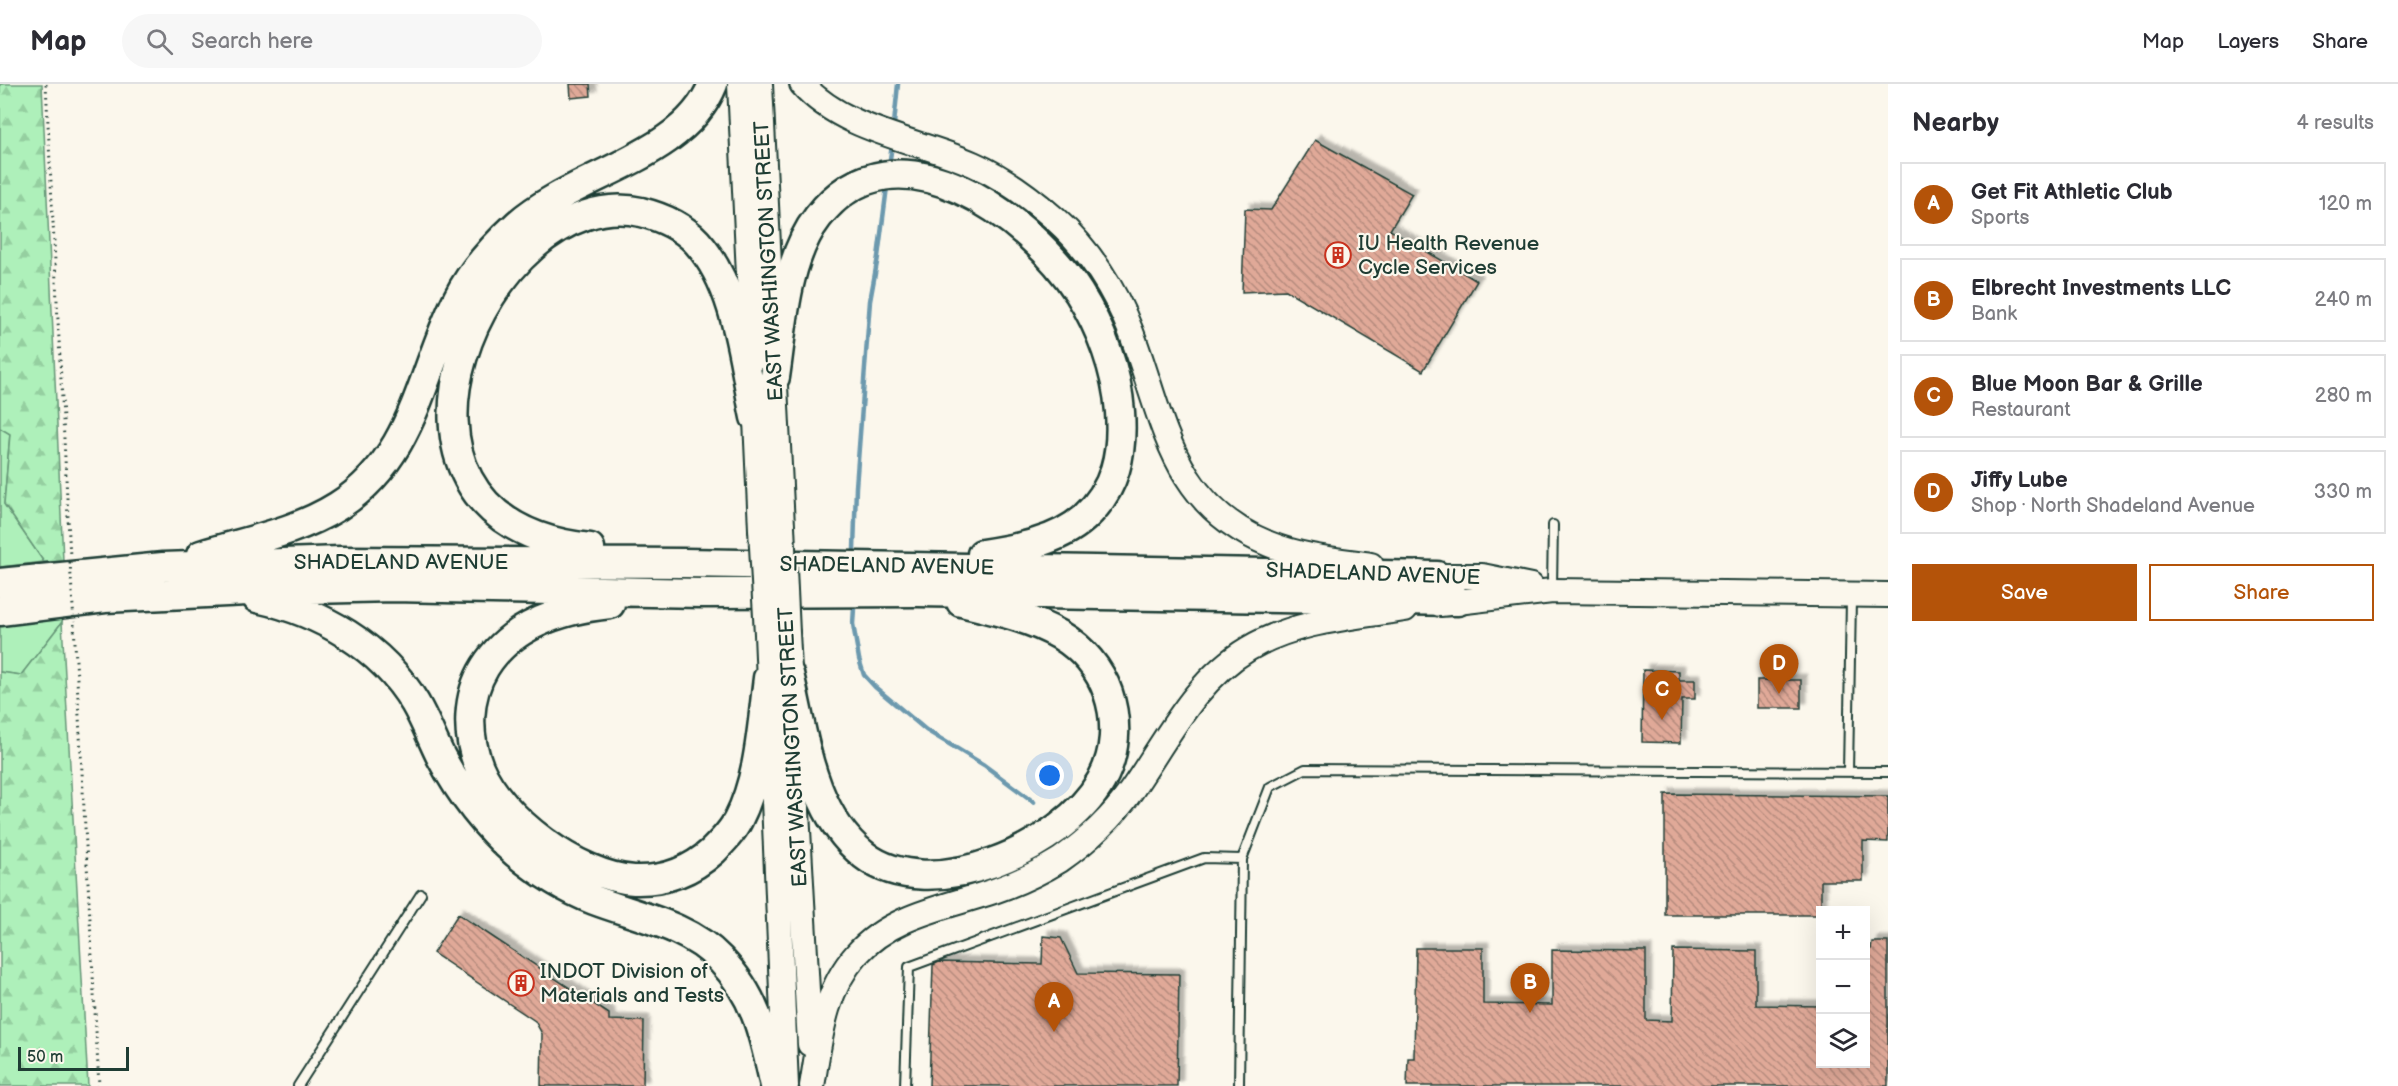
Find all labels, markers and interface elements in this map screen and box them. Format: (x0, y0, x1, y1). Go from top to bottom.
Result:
search box (122, 14, 542, 68)
text: Map (30, 25, 86, 58)
icon: search (143, 25, 176, 58)
text: Search here (191, 28, 313, 55)
text: Map (2142, 29, 2184, 54)
text: Layers (2217, 29, 2279, 54)
text: Share (2312, 29, 2368, 54)
text: Nearby (1912, 108, 1999, 139)
text: 4 results (2296, 111, 2374, 135)
street label: EAST WASHINGTON STREET (749, 120, 789, 402)
text: Get Fit Athletic Club (1971, 179, 2173, 206)
text: A (1927, 192, 1940, 216)
text: 120 m (2319, 192, 2372, 216)
text: Sports (1971, 206, 2029, 230)
place label: IU Health Revenue Cycle Services (1358, 231, 1539, 280)
building icon: IU Health Revenue Cycle Services (1323, 240, 1353, 270)
text: Elbrecht Investments LLC (1971, 275, 2231, 302)
text: B (1926, 288, 1941, 312)
text: 240 m (2315, 288, 2372, 312)
text: Bank (1971, 302, 2017, 326)
text: Blue Moon Bar & Grille (1971, 371, 2203, 398)
text: C (1926, 384, 1941, 408)
text: 280 m (2315, 384, 2372, 408)
text: Restaurant (1971, 398, 2071, 422)
text: Jiffy Lube (1971, 467, 2068, 494)
text: D (1927, 480, 1940, 504)
text: 330 m (2314, 480, 2372, 504)
text: Shop · North Shadeland Avenue (1971, 494, 2255, 518)
street label: SHADELAND AVENUE (294, 550, 508, 575)
street label: SHADELAND AVENUE (780, 552, 994, 580)
street label: SHADELAND AVENUE (1265, 558, 1481, 590)
button: Save (1912, 564, 2137, 621)
button: Share (2149, 564, 2374, 621)
street label: EAST WASHINGTON STREET (773, 606, 813, 888)
pin: D (1760, 644, 1798, 694)
pin: C (1642, 670, 1682, 720)
your location (1035, 761, 1064, 790)
map controls (1816, 906, 1870, 1068)
button: + (1816, 906, 1870, 960)
place label: INDOT Division of Materials and Tests (540, 959, 724, 1008)
button: − (1816, 960, 1870, 1014)
pin: B (1510, 964, 1550, 1013)
building icon: INDOT Division of Materials and Tests (506, 968, 536, 998)
pin: A (1034, 982, 1074, 1032)
button: layers (1816, 1014, 1870, 1068)
scale bar (18, 1044, 129, 1072)
text: 50 m (27, 1048, 63, 1067)

